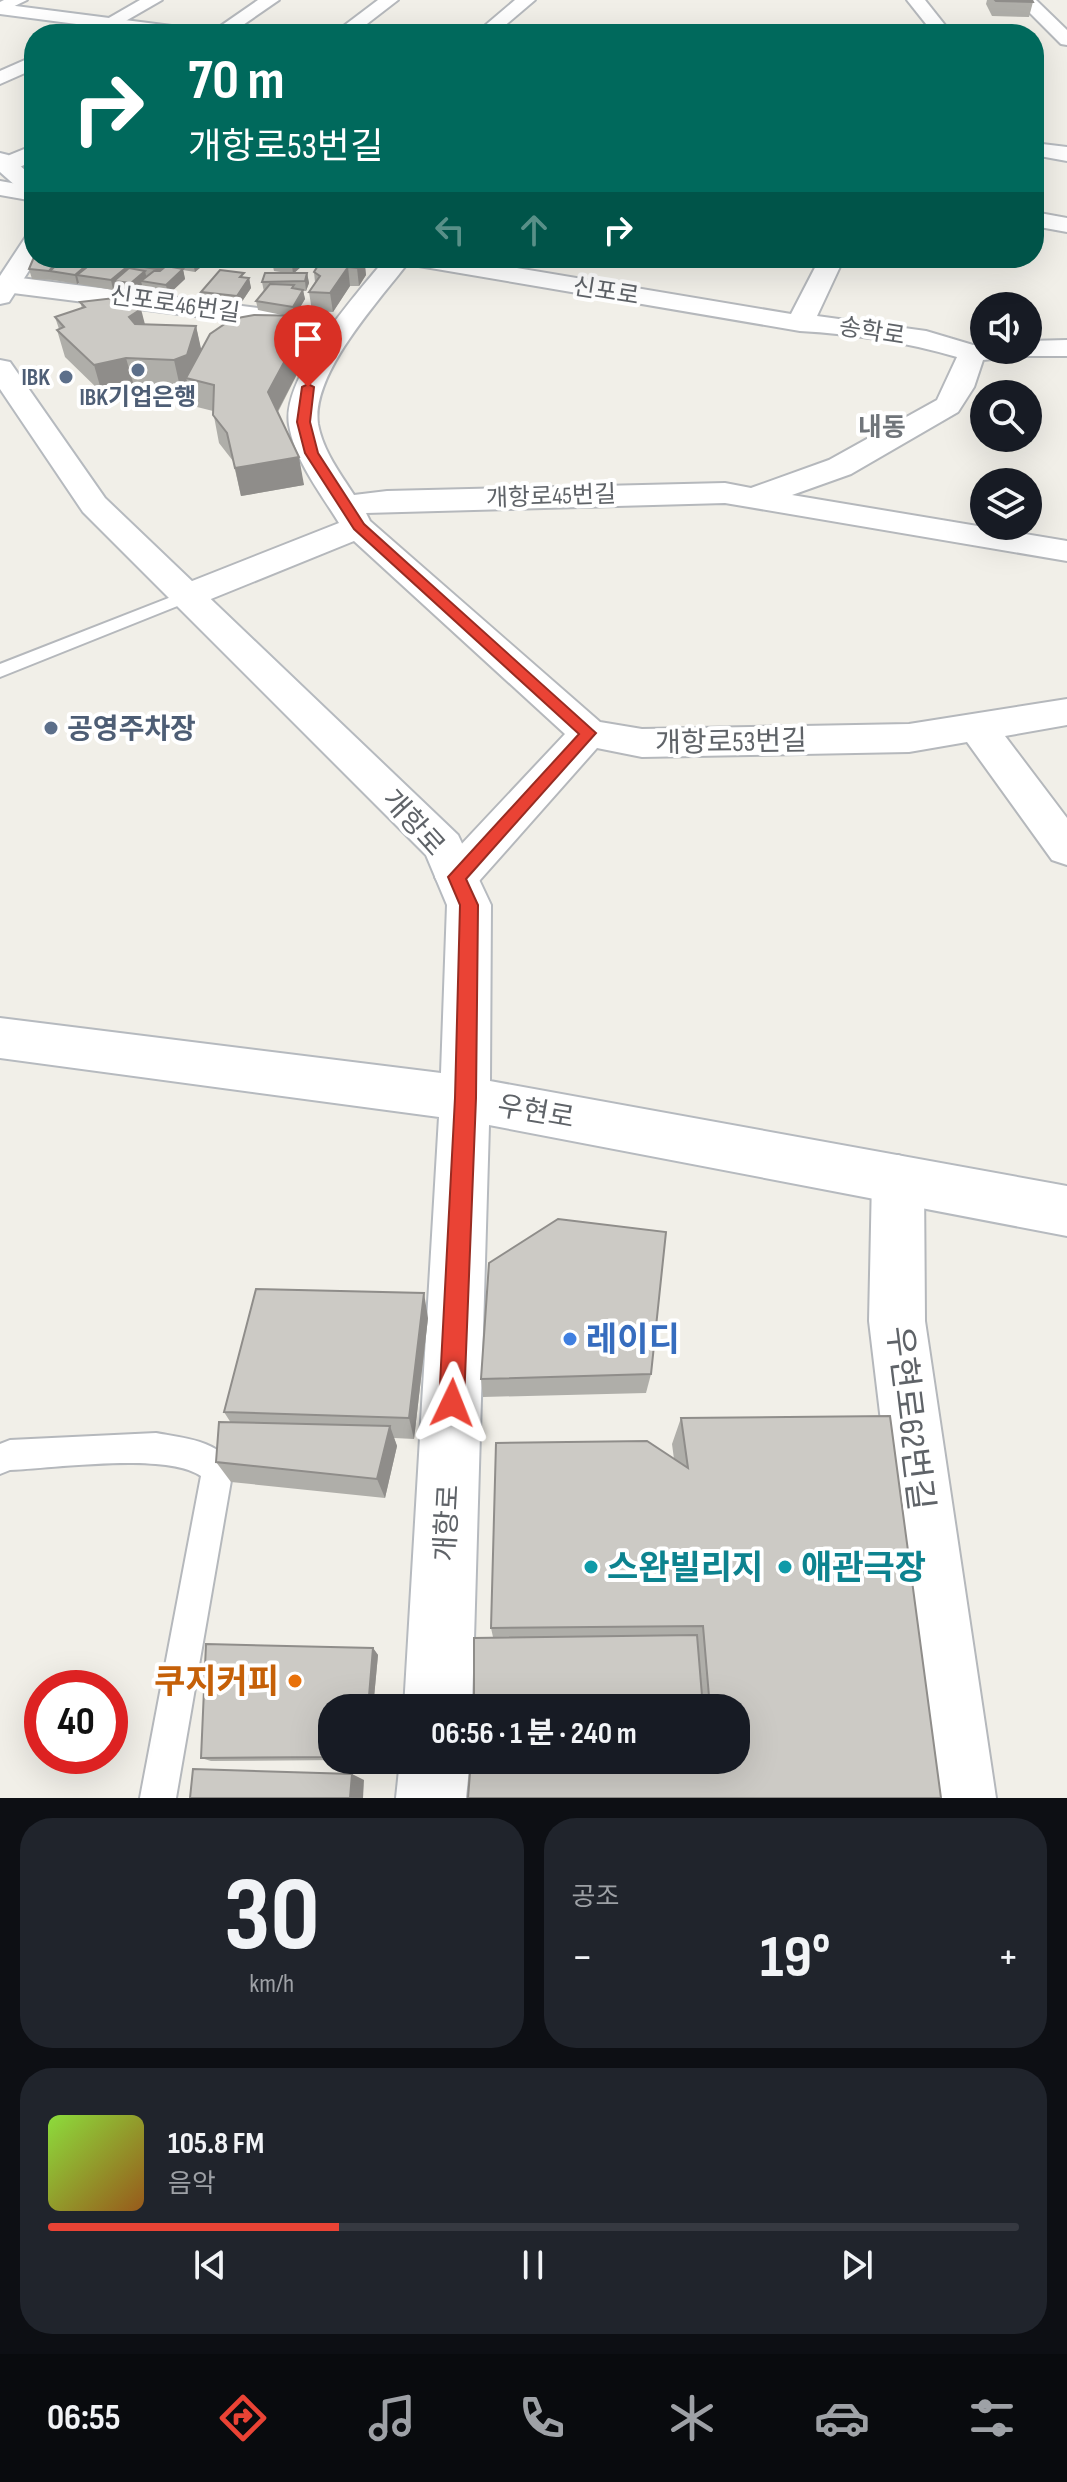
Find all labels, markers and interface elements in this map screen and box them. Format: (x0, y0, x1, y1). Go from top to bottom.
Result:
text: 70 m (188, 48, 285, 115)
icon: right (56, 56, 160, 160)
text: 개항로53번길 (188, 126, 383, 169)
icon: left (428, 208, 472, 252)
icon: ahead (512, 208, 556, 252)
icon: right (596, 208, 640, 252)
street label: 신포로 (571, 272, 641, 311)
street label: 신포로46번길 (108, 281, 242, 328)
map controls (970, 292, 1042, 540)
button: sound (970, 292, 1042, 364)
pin (274, 305, 342, 387)
street label: 송학로 (837, 312, 907, 351)
icon: arrive (286, 317, 330, 361)
marker: IBK기업은행 (129, 361, 147, 379)
place label: IBK (21, 363, 50, 392)
marker: IBK (57, 368, 75, 386)
button: search (970, 380, 1042, 452)
place label: IBK기업은행 (80, 383, 196, 412)
district label: 내동 (858, 413, 906, 444)
button: layers (970, 468, 1042, 540)
street label: 개항로45번길 (485, 480, 617, 513)
place label: 공영주차장 (67, 713, 196, 746)
marker: 공영주차장 (42, 719, 60, 737)
street label: 개항로53번길 (655, 725, 807, 760)
street label: 개항로 (375, 783, 451, 863)
street label: 우현로 (495, 1090, 577, 1135)
place label: 레이디 (586, 1320, 680, 1361)
street label: 우현로62번길 (878, 1324, 941, 1513)
marker: 레이디 (561, 1330, 579, 1348)
position arrow (410, 1361, 494, 1445)
street label: 개항로 (429, 1484, 466, 1563)
place label: 스완빌리지 (607, 1548, 763, 1589)
place label: 애관극장 (801, 1548, 926, 1589)
marker: 스완빌리지 (582, 1558, 600, 1576)
marker: 애관극장 (776, 1558, 794, 1576)
place label: 쿠지커피 (154, 1662, 279, 1703)
speed limit sign: 40 (24, 1670, 128, 1774)
marker: 쿠지커피 (286, 1672, 304, 1690)
text: 06:56 · 1 분 · 240 m (431, 1716, 637, 1752)
text: 30 (224, 1854, 320, 1979)
text: 공조 (572, 1882, 619, 1913)
text: 19° (760, 1922, 831, 1994)
text: − (572, 1931, 593, 1984)
text: + (997, 1931, 1019, 1984)
text: km/h (249, 1969, 294, 2000)
text: 105.8 FM (168, 2126, 264, 2162)
text: 음악 (168, 2169, 216, 2200)
icon: previous (188, 2243, 232, 2287)
icon: pause (511, 2243, 555, 2287)
icon: next (835, 2243, 879, 2287)
icon: directions (215, 2390, 271, 2446)
icon: music (364, 2390, 420, 2446)
icon: phone (514, 2390, 570, 2446)
icon: climate (664, 2390, 720, 2446)
icon: car (814, 2390, 870, 2446)
icon: filters (964, 2390, 1020, 2446)
text: 06:55 (47, 2397, 121, 2440)

